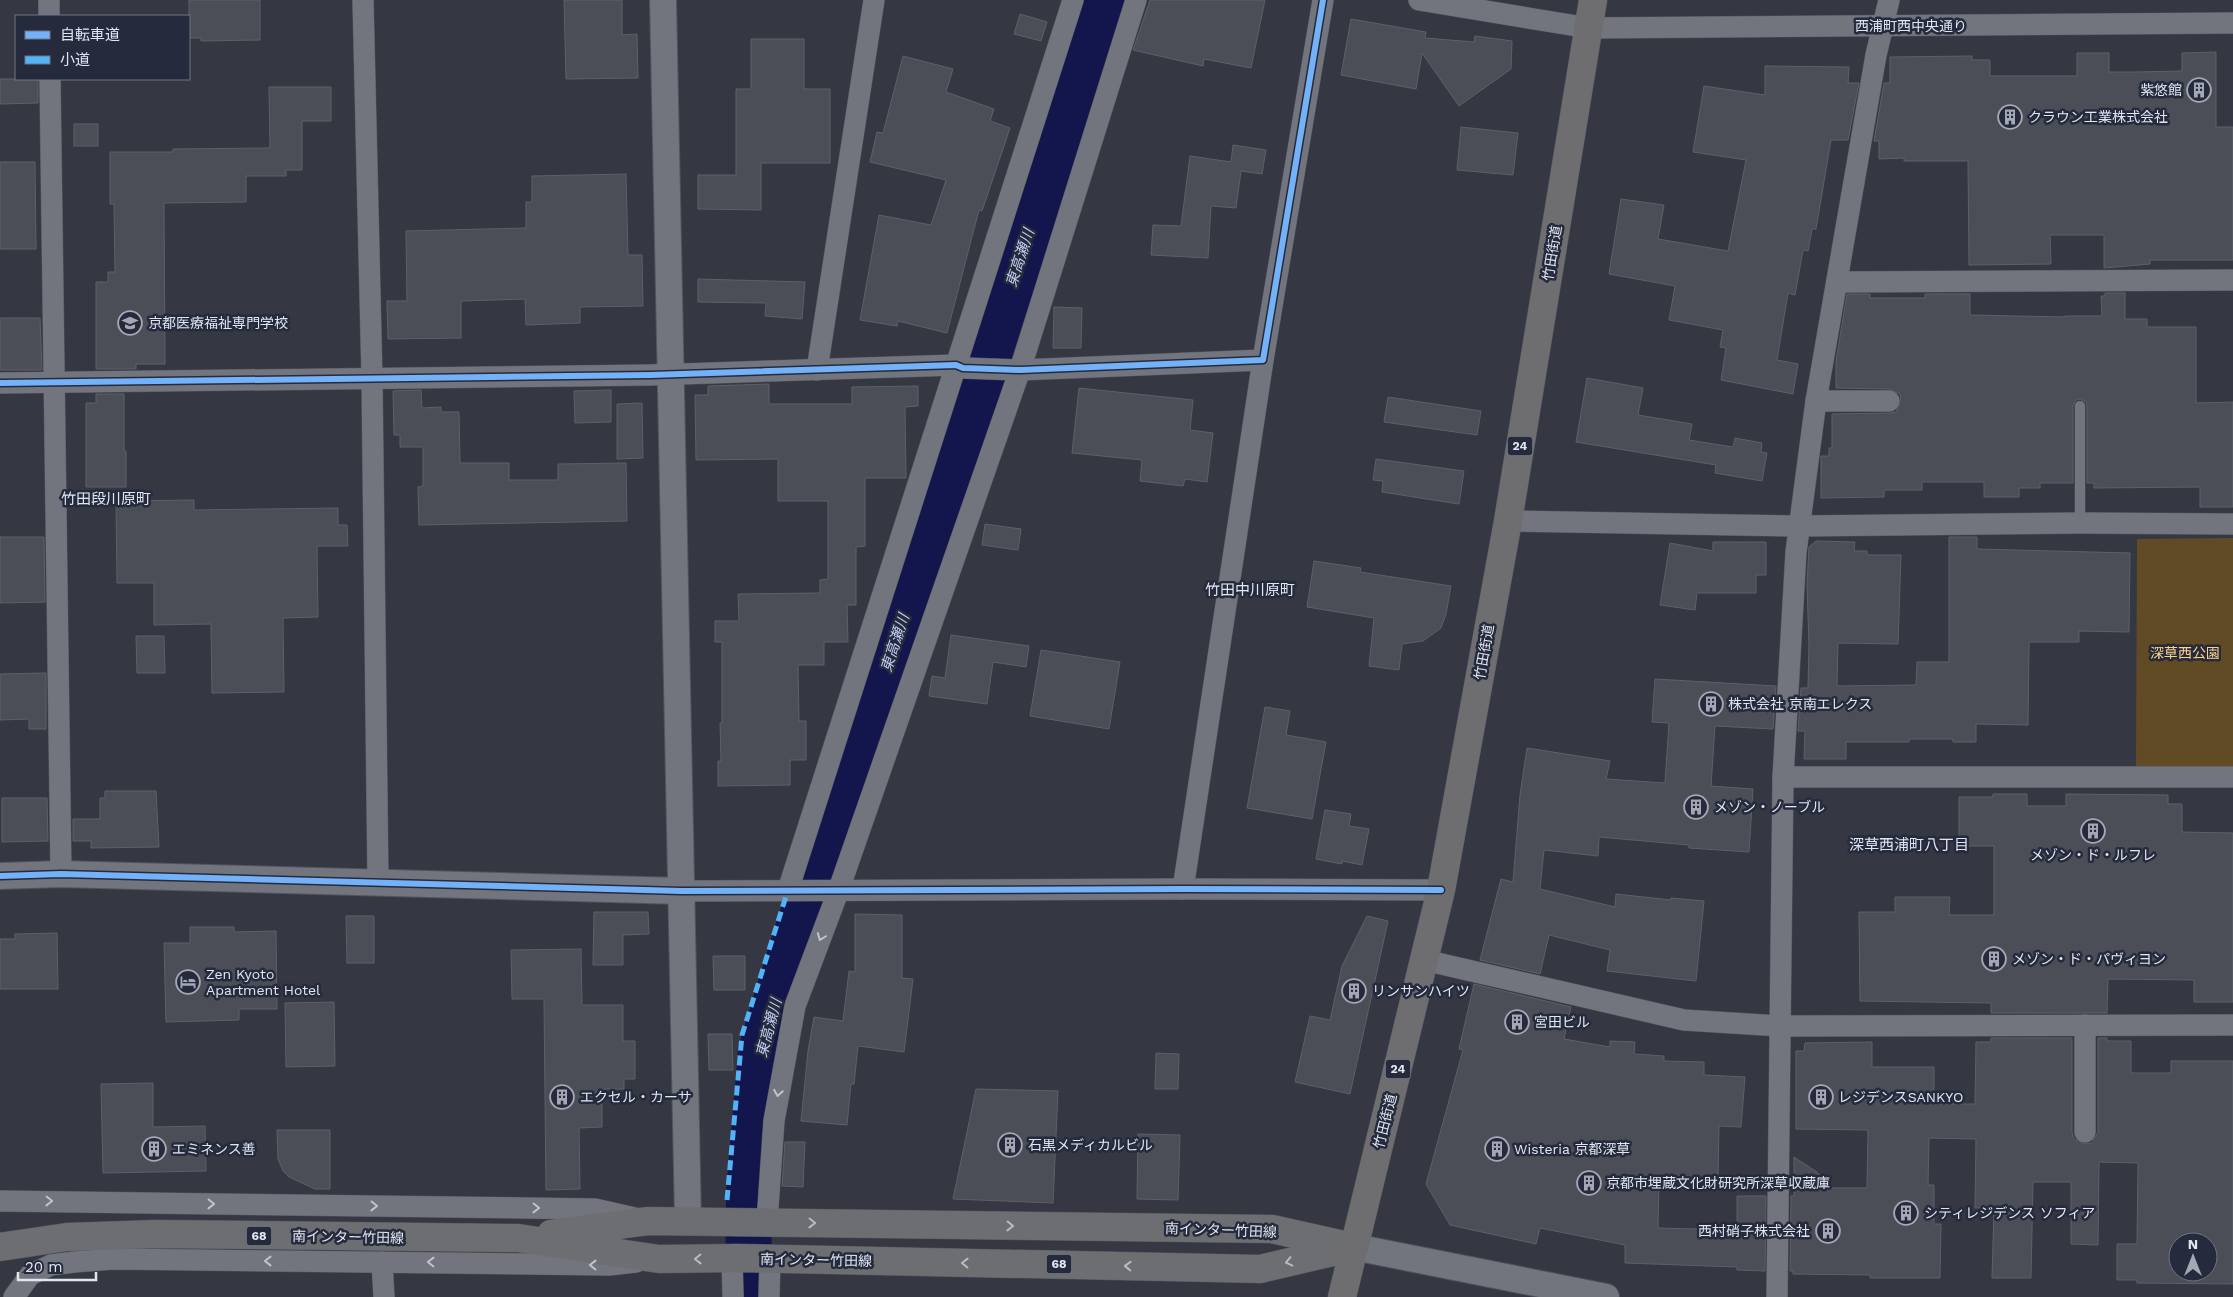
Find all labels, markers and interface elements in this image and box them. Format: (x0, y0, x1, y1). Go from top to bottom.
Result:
legend (15, 15, 190, 80)
street label: 西浦町西中央通り (1855, 18, 1967, 34)
text: 自転車道 (60, 26, 120, 44)
text: 小道 (60, 51, 90, 69)
building icon: 紫悠館 (2186, 77, 2212, 103)
place label: 紫悠館 (2140, 82, 2182, 98)
building icon: クラウン工業株式会社 (1997, 104, 2023, 130)
place label: クラウン工業株式会社 (2028, 109, 2168, 125)
street label: 竹田街道 (1540, 224, 1564, 282)
water label: 東高瀬川 (1002, 225, 1038, 289)
school or university icon: 京都医療福祉専門学校 (117, 310, 143, 336)
place label: 京都医療福祉専門学校 (148, 315, 288, 331)
road number: 24 (1508, 436, 1532, 456)
district label: 竹田段川原町 (61, 490, 151, 508)
district label: 竹田中川原町 (1205, 581, 1295, 599)
water label: 東高瀬川 (877, 610, 913, 674)
street label: 竹田街道 (1471, 623, 1497, 681)
park label: 深草西公園 (2150, 645, 2220, 661)
building icon: 株式会社 京南エレクス (1698, 691, 1724, 717)
place label: 株式会社 京南エレクス (1728, 696, 1872, 712)
building icon: メゾン・ノーブル (1683, 794, 1709, 820)
place label: メゾン・ノーブル (1714, 799, 1825, 815)
building icon: メゾン・ド・ルフレ (2080, 818, 2106, 844)
district label: 深草西浦町八丁目 (1849, 836, 1969, 854)
place label: メゾン・ド・ルフレ (2030, 847, 2156, 863)
one-way arrow (817, 932, 827, 941)
building icon: メゾン・ド・パヴィヨン (1981, 946, 2007, 972)
place label: メゾン・ド・パヴィヨン (2012, 951, 2166, 967)
place label: Zen Kyoto Apartment Hotel (206, 966, 321, 998)
hotel icon: Zen Kyoto Apartment Hotel (175, 969, 201, 995)
building icon: リンサンハイツ (1341, 978, 1367, 1004)
place label: リンサンハイツ (1372, 983, 1470, 999)
water label: 東高瀬川 (753, 995, 786, 1059)
building icon: 宮田ビル (1504, 1009, 1530, 1035)
place label: 宮田ビル (1534, 1014, 1590, 1030)
road number: 24 (1386, 1060, 1410, 1078)
building icon: エクセル・カーサ (549, 1084, 575, 1110)
building icon: レジデンスSANKYO (1808, 1084, 1834, 1110)
place label: エクセル・カーサ (580, 1089, 692, 1105)
one-way arrow (774, 1089, 784, 1098)
place label: レジデンスSANKYO (1838, 1089, 1963, 1105)
street label: 竹田街道 (1370, 1092, 1400, 1150)
building icon: 石黒メディカルビル (997, 1132, 1023, 1158)
building icon: エミネンス善 (141, 1136, 167, 1162)
building icon: Wisteria 京都深草 (1484, 1136, 1510, 1162)
place label: 石黒メディカルビル (1028, 1137, 1153, 1153)
place label: エミネンス善 (172, 1141, 256, 1157)
place label: Wisteria 京都深草 (1514, 1141, 1630, 1157)
building icon: 京都市埋蔵文化財研究所深草収蔵庫 (1576, 1170, 1602, 1196)
place label: 京都市埋蔵文化財研究所深草収蔵庫 (1606, 1175, 1830, 1191)
one-way arrow (45, 1196, 53, 1206)
one-way arrow (208, 1199, 215, 1209)
building icon: シティレジデンス ソフィア (1893, 1200, 1919, 1226)
one-way arrow (370, 1201, 378, 1211)
one-way arrow (532, 1203, 540, 1213)
place label: シティレジデンス ソフィア (1924, 1205, 2095, 1221)
one-way arrow (808, 1218, 816, 1228)
building icon: 西村硝子株式会社 (1815, 1218, 1841, 1244)
street label: 南インター竹田線 (1165, 1220, 1277, 1240)
one-way arrow (1006, 1221, 1014, 1231)
place label: 西村硝子株式会社 (1698, 1223, 1810, 1239)
road number: 68 (246, 1226, 272, 1246)
street label: 南インター竹田線 (292, 1228, 404, 1246)
north arrow (2168, 1232, 2218, 1282)
text: N (2188, 1236, 2198, 1252)
scale bar (18, 1250, 95, 1282)
street label: 南インター竹田線 (760, 1251, 872, 1269)
one-way arrow (694, 1253, 702, 1264)
road number: 68 (1046, 1254, 1072, 1274)
one-way arrow (264, 1256, 272, 1266)
one-way arrow (1285, 1256, 1294, 1267)
one-way arrow (426, 1257, 434, 1268)
text: 20 m (25, 1258, 63, 1276)
one-way arrow (961, 1258, 969, 1268)
one-way arrow (589, 1260, 596, 1270)
one-way arrow (1124, 1260, 1132, 1271)

